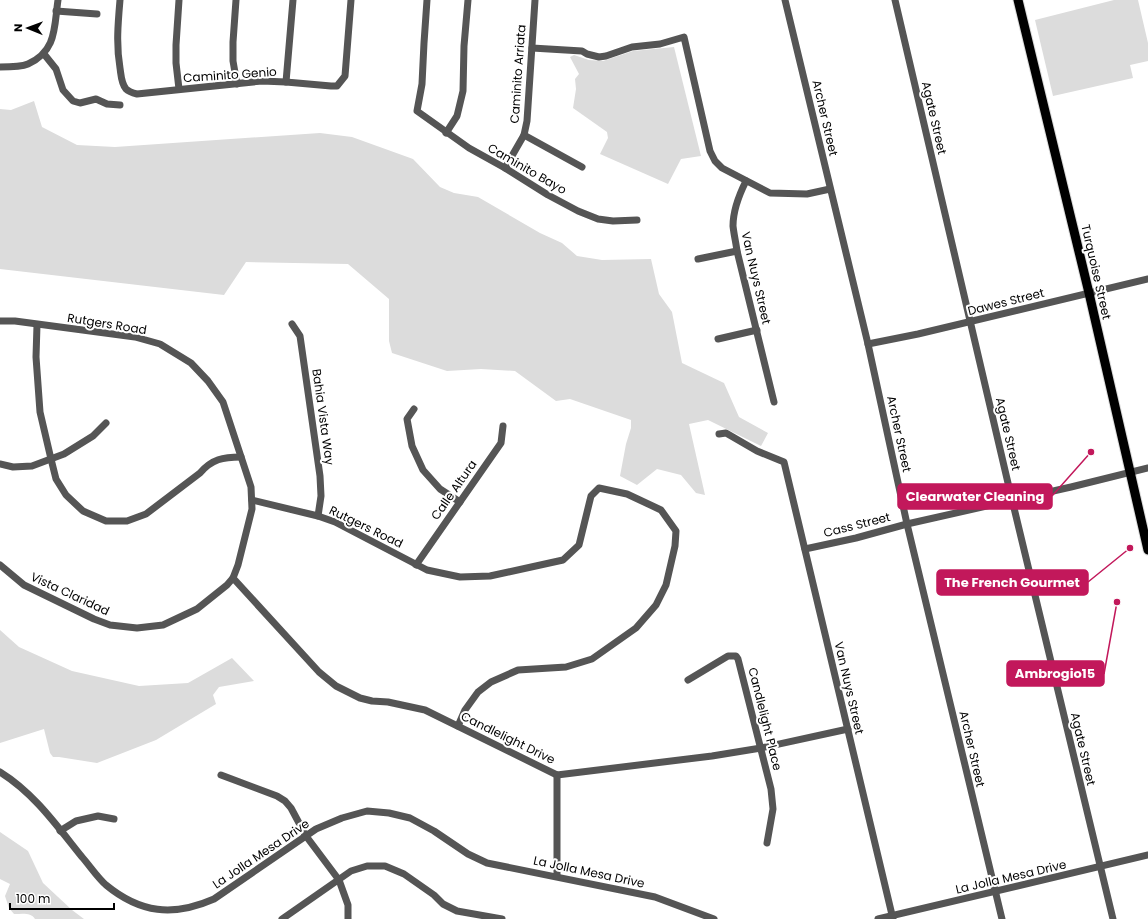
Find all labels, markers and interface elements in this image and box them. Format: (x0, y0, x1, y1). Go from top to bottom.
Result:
north arrow (8, 8, 48, 48)
text: N (10, 24, 26, 32)
street label: Caminito Arriata (506, 24, 529, 124)
street label: Caminito Genio (183, 63, 278, 86)
street label: Archer Street (808, 78, 843, 158)
street label: Agate Street (918, 80, 951, 156)
street label: Caminito Bayo (485, 139, 570, 198)
street label: Turquoise Street (1077, 223, 1116, 321)
street label: Van Nuys Street (738, 230, 775, 326)
street label: Dawes Street (966, 284, 1046, 319)
street label: Rutgers Road (66, 309, 148, 338)
street label: Bahia Vista Way (308, 368, 339, 466)
street label: Archer Street (883, 394, 916, 474)
street label: Agate Street (992, 396, 1025, 472)
street label: Calle Altura (427, 456, 481, 523)
callout: Clearwater Cleaning (898, 484, 1052, 509)
text: Clearwater Cleaning (906, 487, 1044, 506)
street label: Rutgers Road (327, 501, 406, 552)
street label: Cass Street (822, 508, 892, 541)
street label: Vista Claridad (28, 568, 112, 619)
callout: The French Gourmet (937, 570, 1088, 595)
text: The French Gourmet (944, 573, 1080, 592)
street label: Van Nuys Street (831, 640, 868, 736)
callout: Ambrogio15 (1007, 661, 1104, 686)
text: Ambrogio15 (1015, 664, 1095, 683)
street label: Candlelight Place (744, 666, 787, 772)
street label: Candlelight Drive (458, 707, 558, 768)
street label: Archer Street (955, 709, 990, 789)
street label: Agate Street (1067, 711, 1100, 787)
street label: La Jolla Mesa Drive (209, 815, 312, 892)
street label: La Jolla Mesa Drive (532, 851, 646, 892)
street label: La Jolla Mesa Drive (954, 855, 1068, 898)
scale bar (10, 885, 114, 911)
text: 100 m (16, 890, 50, 907)

